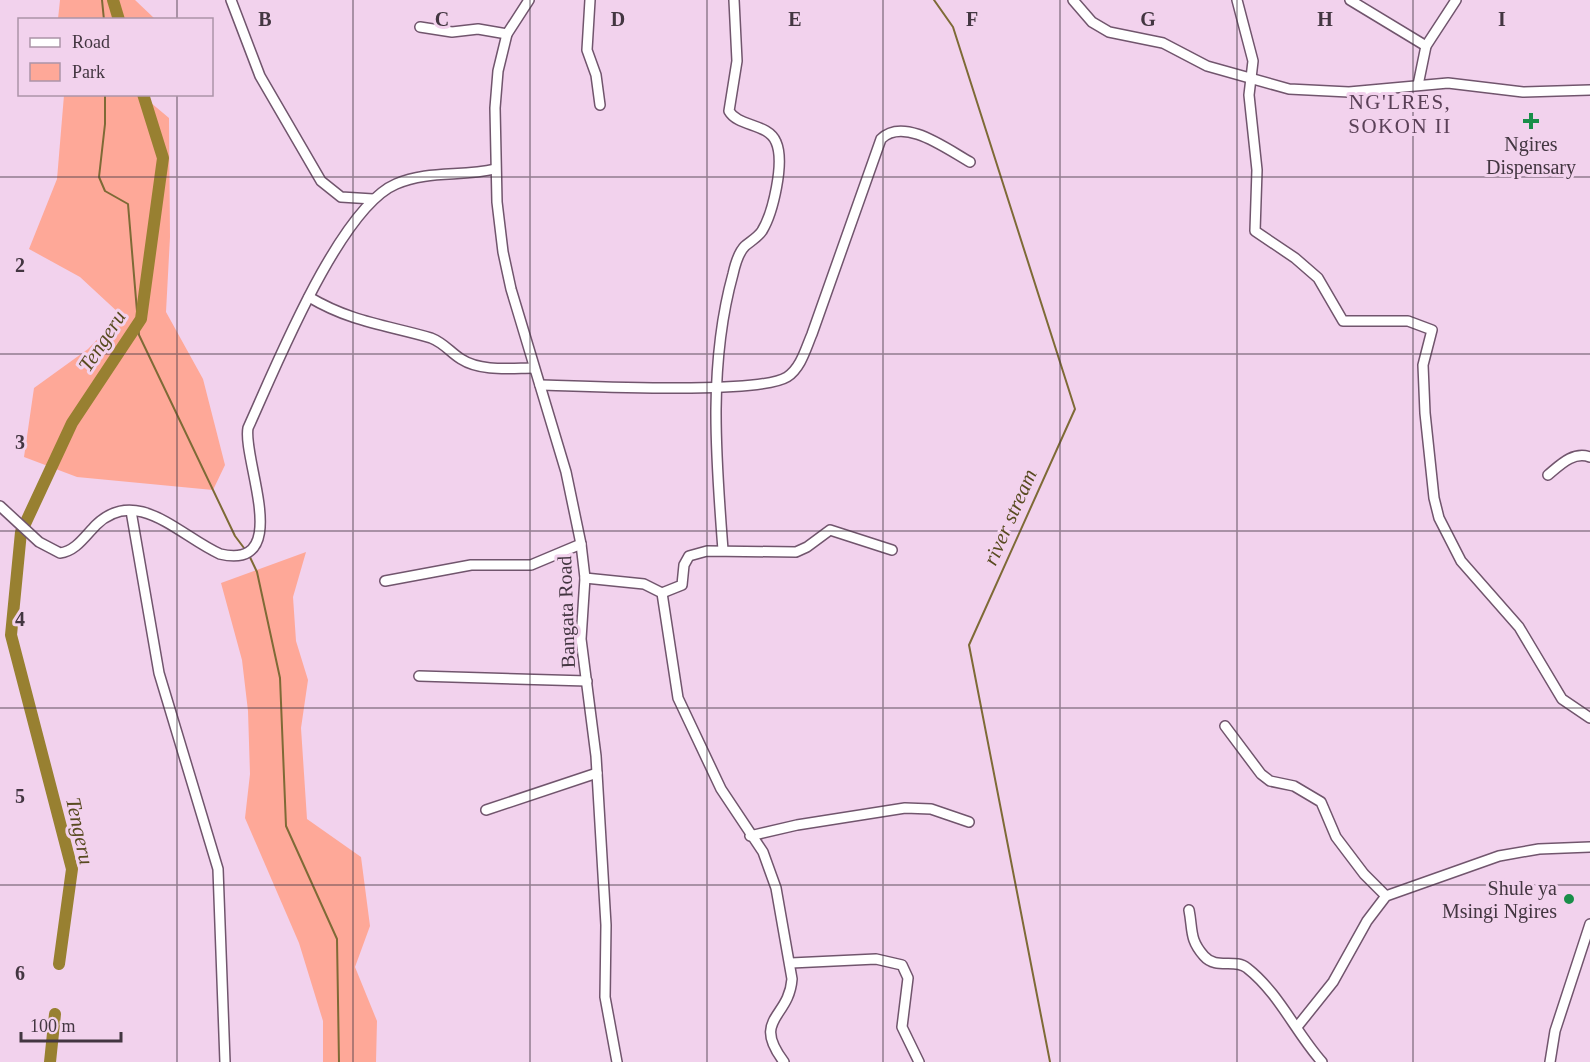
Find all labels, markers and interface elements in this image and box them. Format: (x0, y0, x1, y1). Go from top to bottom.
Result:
text: B (258, 8, 272, 30)
text: C (435, 8, 449, 30)
text: D (611, 8, 625, 30)
text: E (788, 8, 802, 30)
text: F (966, 8, 978, 30)
text: G (1140, 8, 1156, 30)
text: H (1317, 8, 1333, 30)
text: I (1498, 8, 1506, 30)
legend (18, 18, 213, 96)
text: Road (72, 32, 110, 52)
text: Park (72, 62, 105, 82)
district label: NG'LRES, SOKON II (1348, 90, 1452, 138)
marker: Ngires Dispensary (1522, 112, 1540, 130)
place label: Ngires Dispensary (1486, 133, 1576, 179)
text: 2 (15, 254, 25, 276)
water label: Tengeru (73, 306, 131, 376)
text: 3 (15, 431, 25, 453)
water label: river stream (978, 465, 1042, 569)
street label: Bangata Road (553, 555, 580, 669)
text: 4 (15, 608, 25, 630)
text: 5 (15, 785, 25, 807)
water label: Tengeru (61, 795, 99, 867)
place label: Shule ya Msingi Ngires (1442, 877, 1557, 923)
marker: Shule ya Msingi Ngires (1562, 892, 1576, 906)
text: 6 (15, 962, 25, 984)
scale bar (21, 1005, 122, 1043)
text: 100 m (30, 1016, 76, 1036)

